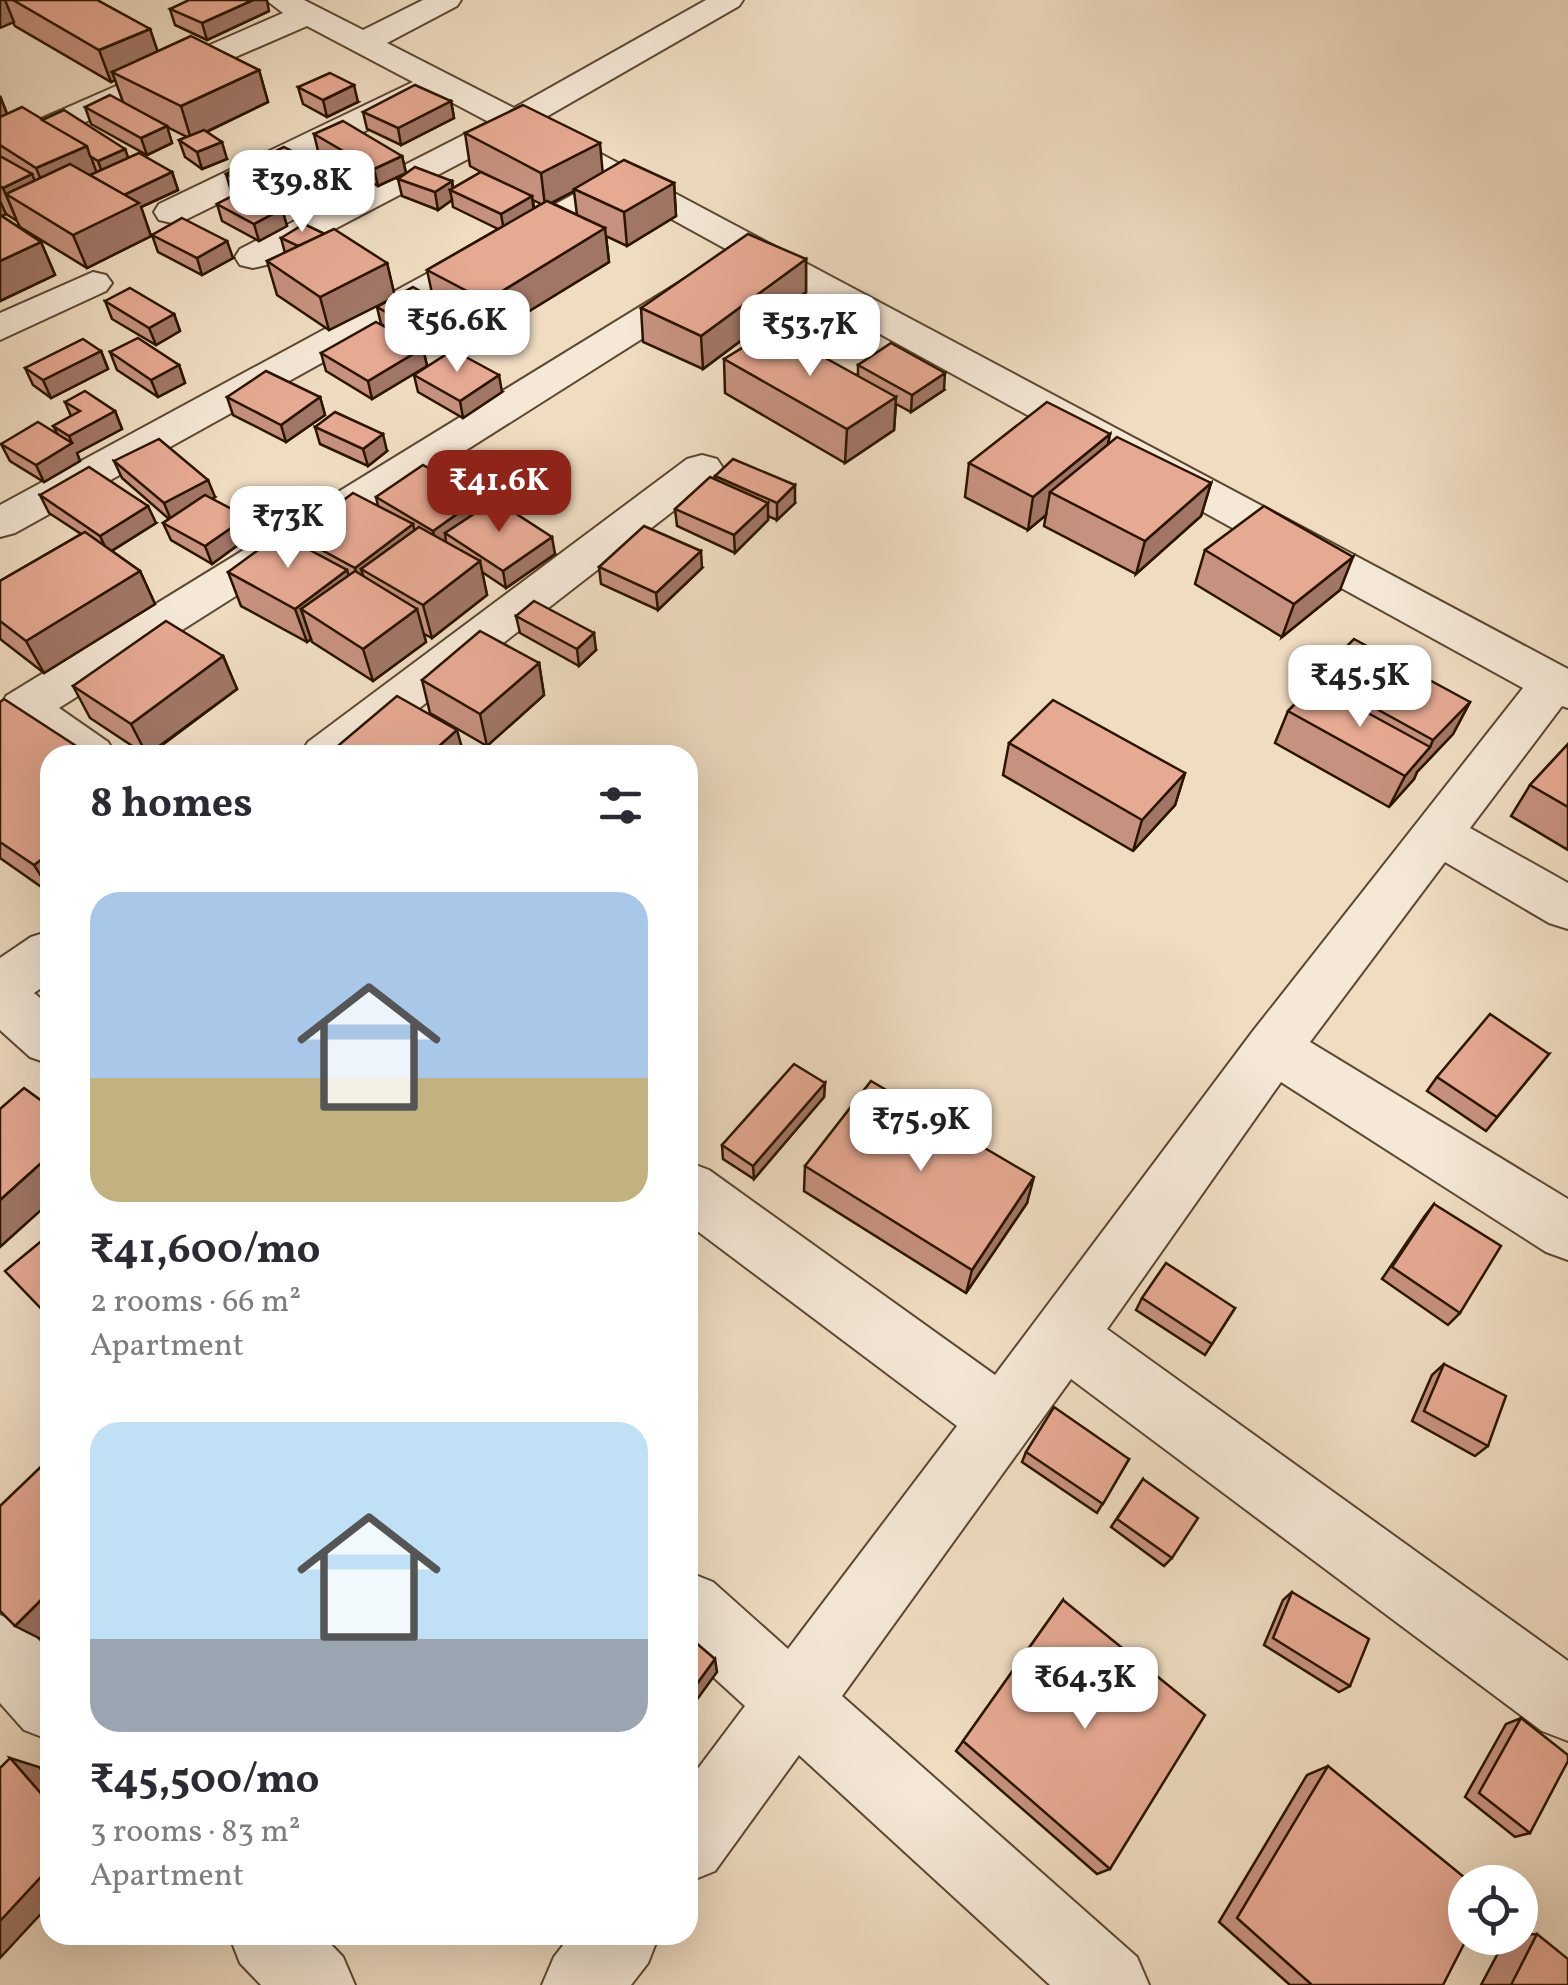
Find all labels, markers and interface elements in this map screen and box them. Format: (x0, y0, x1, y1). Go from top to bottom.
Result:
pin: ₹39.8K (221, 150, 383, 235)
text: ₹39.8K (252, 160, 352, 204)
pin: ₹56.6K (376, 290, 538, 375)
pin: ₹53.7K (729, 294, 891, 379)
text: ₹56.6K (407, 300, 507, 344)
text: ₹53.7K (762, 304, 858, 348)
pin: ₹41.6K (418, 450, 580, 535)
text: ₹41.6K (449, 460, 549, 504)
pin: ₹73K (229, 486, 347, 571)
text: ₹73K (252, 496, 324, 540)
pin: ₹45.5K (1279, 645, 1441, 730)
text: ₹45.5K (1310, 655, 1410, 699)
text: 8 homes (90, 776, 253, 835)
icon: filters (593, 778, 648, 833)
icon: home (279, 957, 459, 1137)
pin: ₹75.9K (840, 1089, 1002, 1174)
text: ₹75.9K (872, 1099, 970, 1143)
text: ₹41,600/mo (90, 1222, 321, 1281)
text: 2 rooms · 66 m² (90, 1281, 301, 1325)
text: Apartment (90, 1325, 244, 1369)
icon: home (279, 1487, 459, 1667)
pin: ₹64.3K (1004, 1647, 1166, 1732)
text: ₹64.3K (1034, 1657, 1136, 1701)
text: ₹45,500/mo (90, 1752, 320, 1811)
text: 3 rooms · 83 m² (90, 1811, 301, 1855)
text: Apartment (90, 1855, 244, 1899)
map controls (1448, 1865, 1538, 1955)
button: locate (1448, 1865, 1538, 1955)

